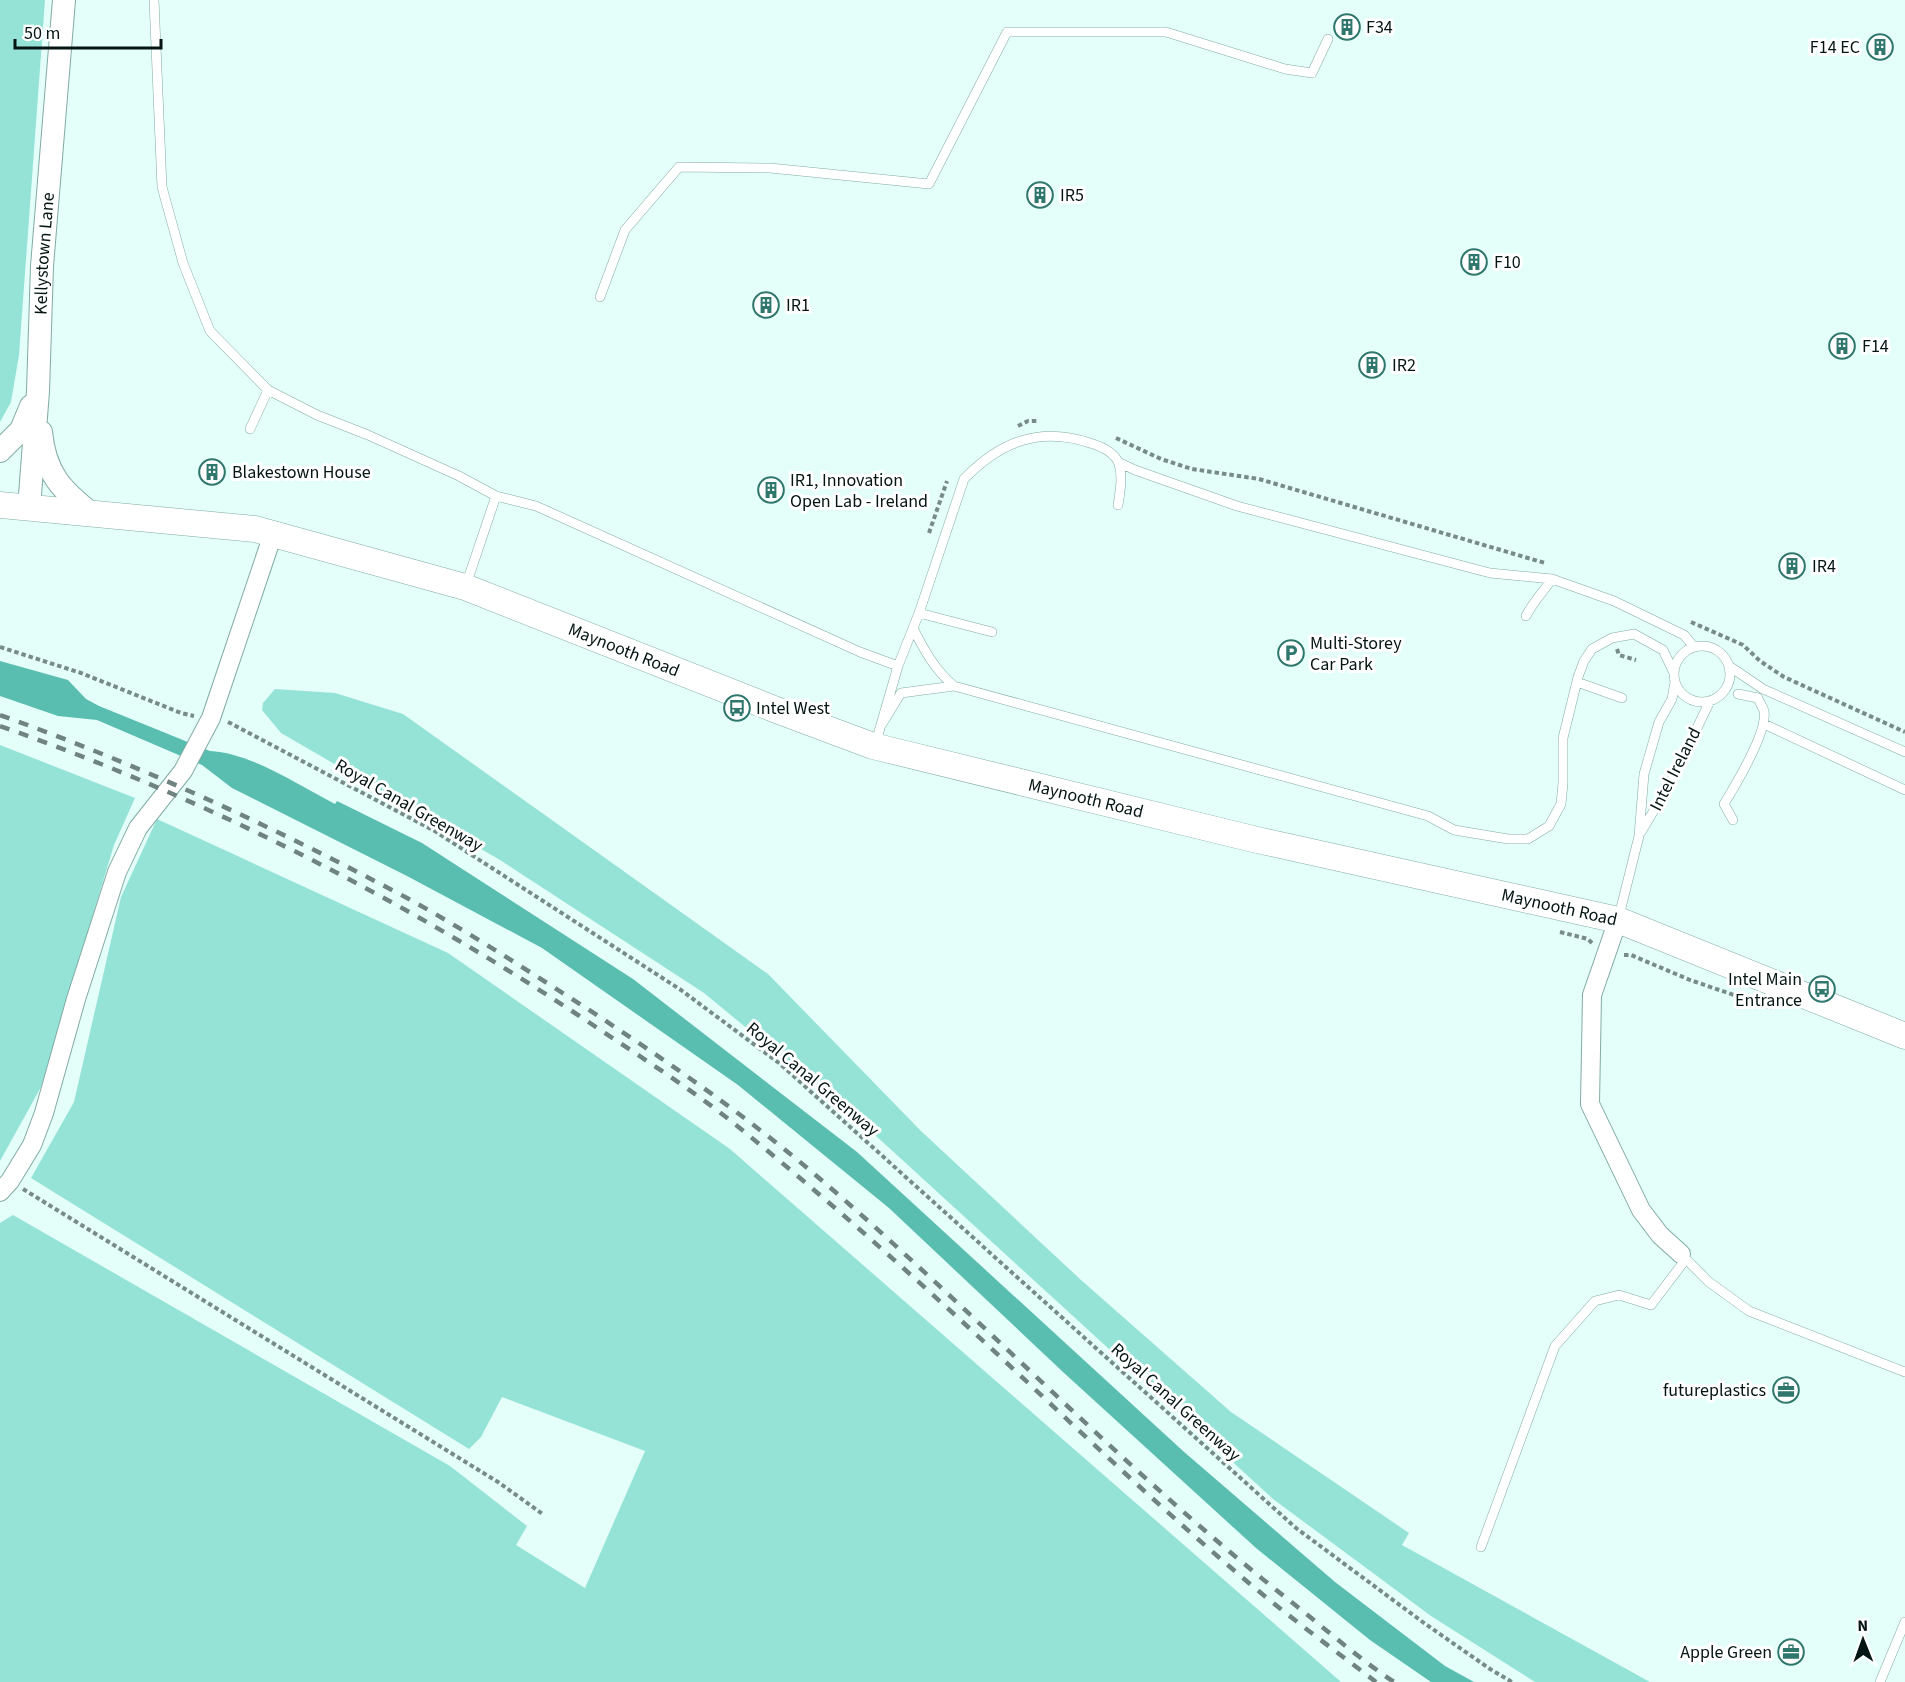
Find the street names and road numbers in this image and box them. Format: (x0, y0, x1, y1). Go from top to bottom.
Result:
street label: Kellystown Lane (28, 191, 61, 315)
street label: Maynooth Road (564, 617, 683, 684)
street label: Intel Ireland (1644, 723, 1707, 815)
street label: Royal Canal Greenway (330, 753, 488, 858)
street label: Maynooth Road (1026, 772, 1146, 825)
street label: Maynooth Road (1499, 883, 1620, 932)
street label: Royal Canal Greenway (741, 1016, 885, 1143)
street label: Royal Canal Greenway (1105, 1337, 1246, 1468)

